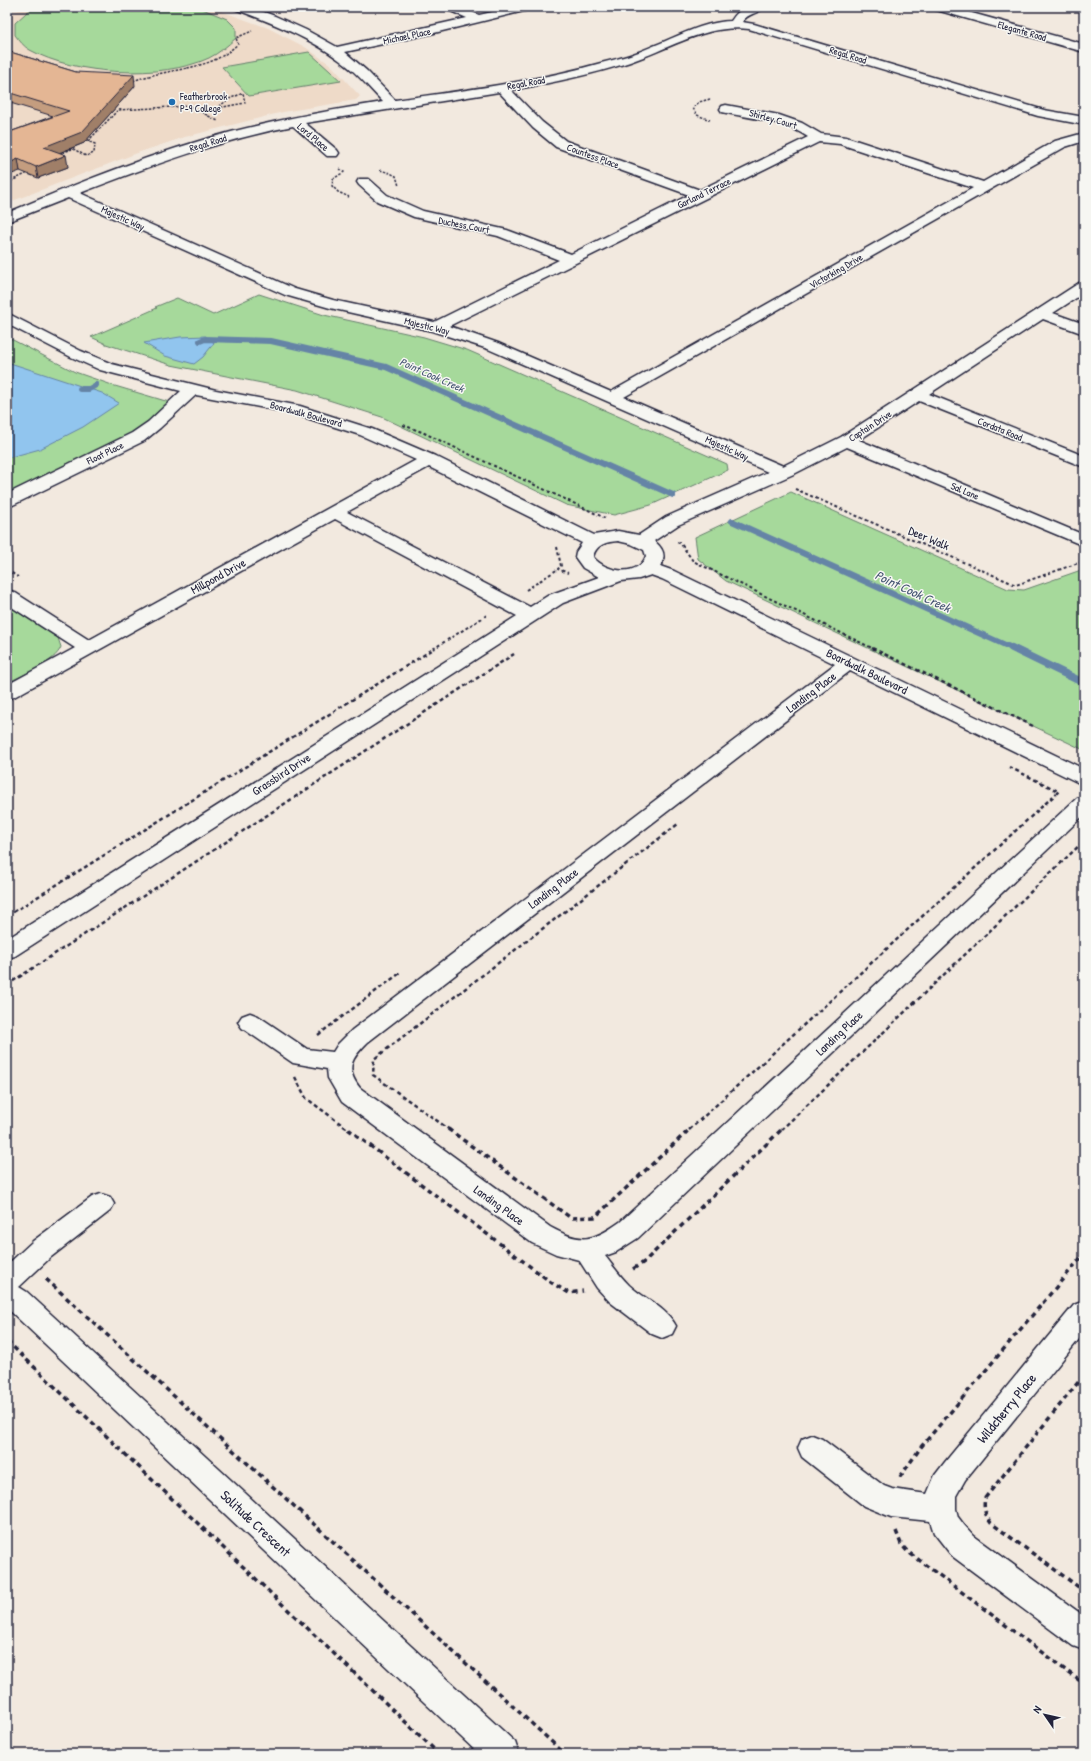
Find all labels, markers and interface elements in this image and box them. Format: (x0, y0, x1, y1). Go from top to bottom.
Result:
street label: Elegante Road (996, 18, 1048, 44)
street label: Michael Place (382, 25, 432, 47)
street label: Regal Road (828, 43, 868, 67)
street label: Regal Road (506, 73, 546, 93)
place label: Featherbrook P-9 College (179, 90, 227, 115)
marker: Featherbrook P-9 College (167, 97, 177, 107)
street label: Shirley Court (748, 106, 799, 132)
street label: Lord Place (295, 120, 331, 154)
street label: Regal Road (188, 131, 228, 155)
street label: Countess Place (565, 141, 621, 171)
street label: Garland Terrace (675, 174, 733, 212)
street label: Majestic Way (99, 203, 147, 233)
street label: Duchess Court (437, 214, 491, 236)
street label: Victorking Drive (807, 250, 865, 292)
street label: Majestic Way (403, 314, 451, 338)
water label: Point Cook Creek (398, 355, 468, 396)
street label: Boardwalk Boulevard (269, 398, 343, 430)
street label: Captain Drive (846, 407, 894, 445)
street label: Cordata Road (976, 414, 1024, 444)
street label: Majestic Way (703, 433, 751, 463)
street label: Float Place (84, 439, 126, 468)
street label: Sal Lane (949, 479, 981, 503)
street label: Deer Walk (906, 522, 952, 554)
street label: Millpond Drive (187, 554, 249, 598)
water label: Point Cook Creek (872, 566, 955, 617)
street label: Boardwalk Boulevard (823, 644, 911, 698)
street label: Landing Place (782, 667, 840, 716)
street label: Grassbird Drive (248, 749, 314, 799)
street label: Landing Place (524, 863, 582, 912)
street label: Landing Place (812, 1007, 866, 1059)
street label: Landing Place (470, 1181, 528, 1229)
street label: Wildcherry Place (972, 1369, 1041, 1448)
street label: Solitude Crescent (217, 1485, 295, 1561)
north arrow (1025, 1695, 1065, 1735)
text: N (1029, 1703, 1044, 1716)

